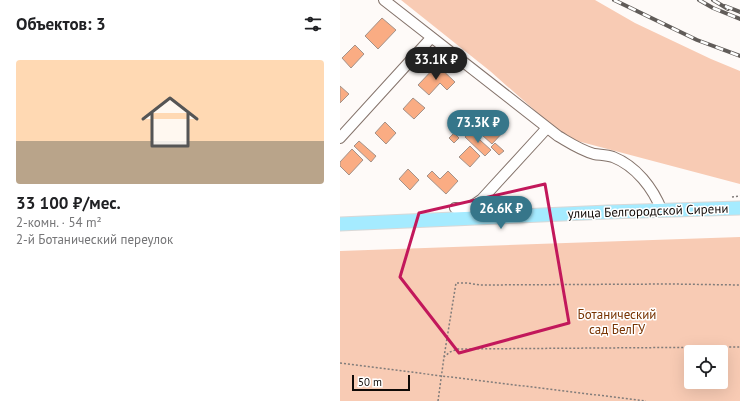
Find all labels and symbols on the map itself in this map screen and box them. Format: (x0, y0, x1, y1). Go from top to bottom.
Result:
pin: 33.1K ₽ (399, 47, 473, 81)
pin: 73.3K ₽ (441, 110, 515, 144)
pin: 26.6K ₽ (464, 196, 538, 230)
street label: улица Белгородской Сирени (567, 200, 729, 222)
park label: Ботанический сад БелГУ (578, 306, 656, 338)
scale bar (352, 373, 410, 392)

